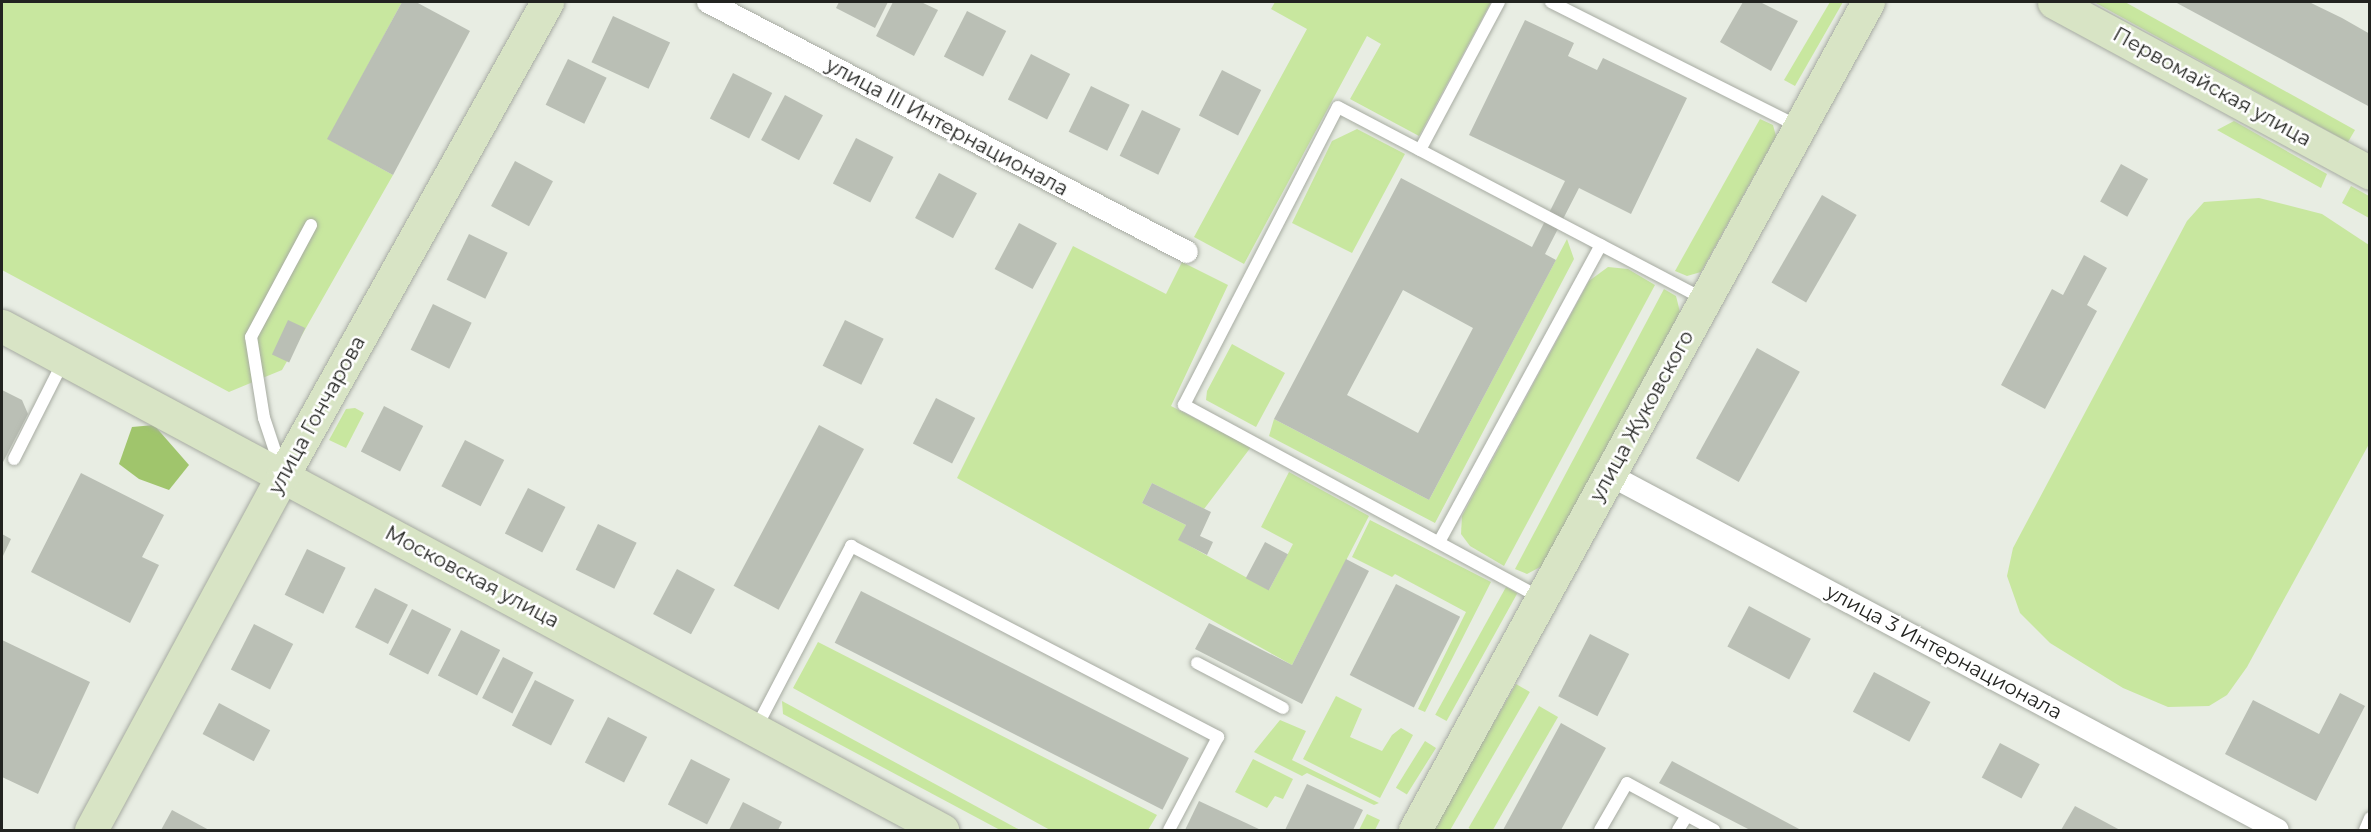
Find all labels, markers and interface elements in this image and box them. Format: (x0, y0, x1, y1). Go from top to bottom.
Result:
street label: Первомайская улица (2109, 22, 2315, 152)
street label: улица III Интернационала (822, 53, 1072, 201)
street label: улица Жуковского (1585, 326, 1699, 506)
street label: улица Гончарова (264, 332, 370, 498)
street label: Московская улица (381, 521, 563, 633)
street label: улица 3 Интернационала (1822, 579, 2066, 725)

